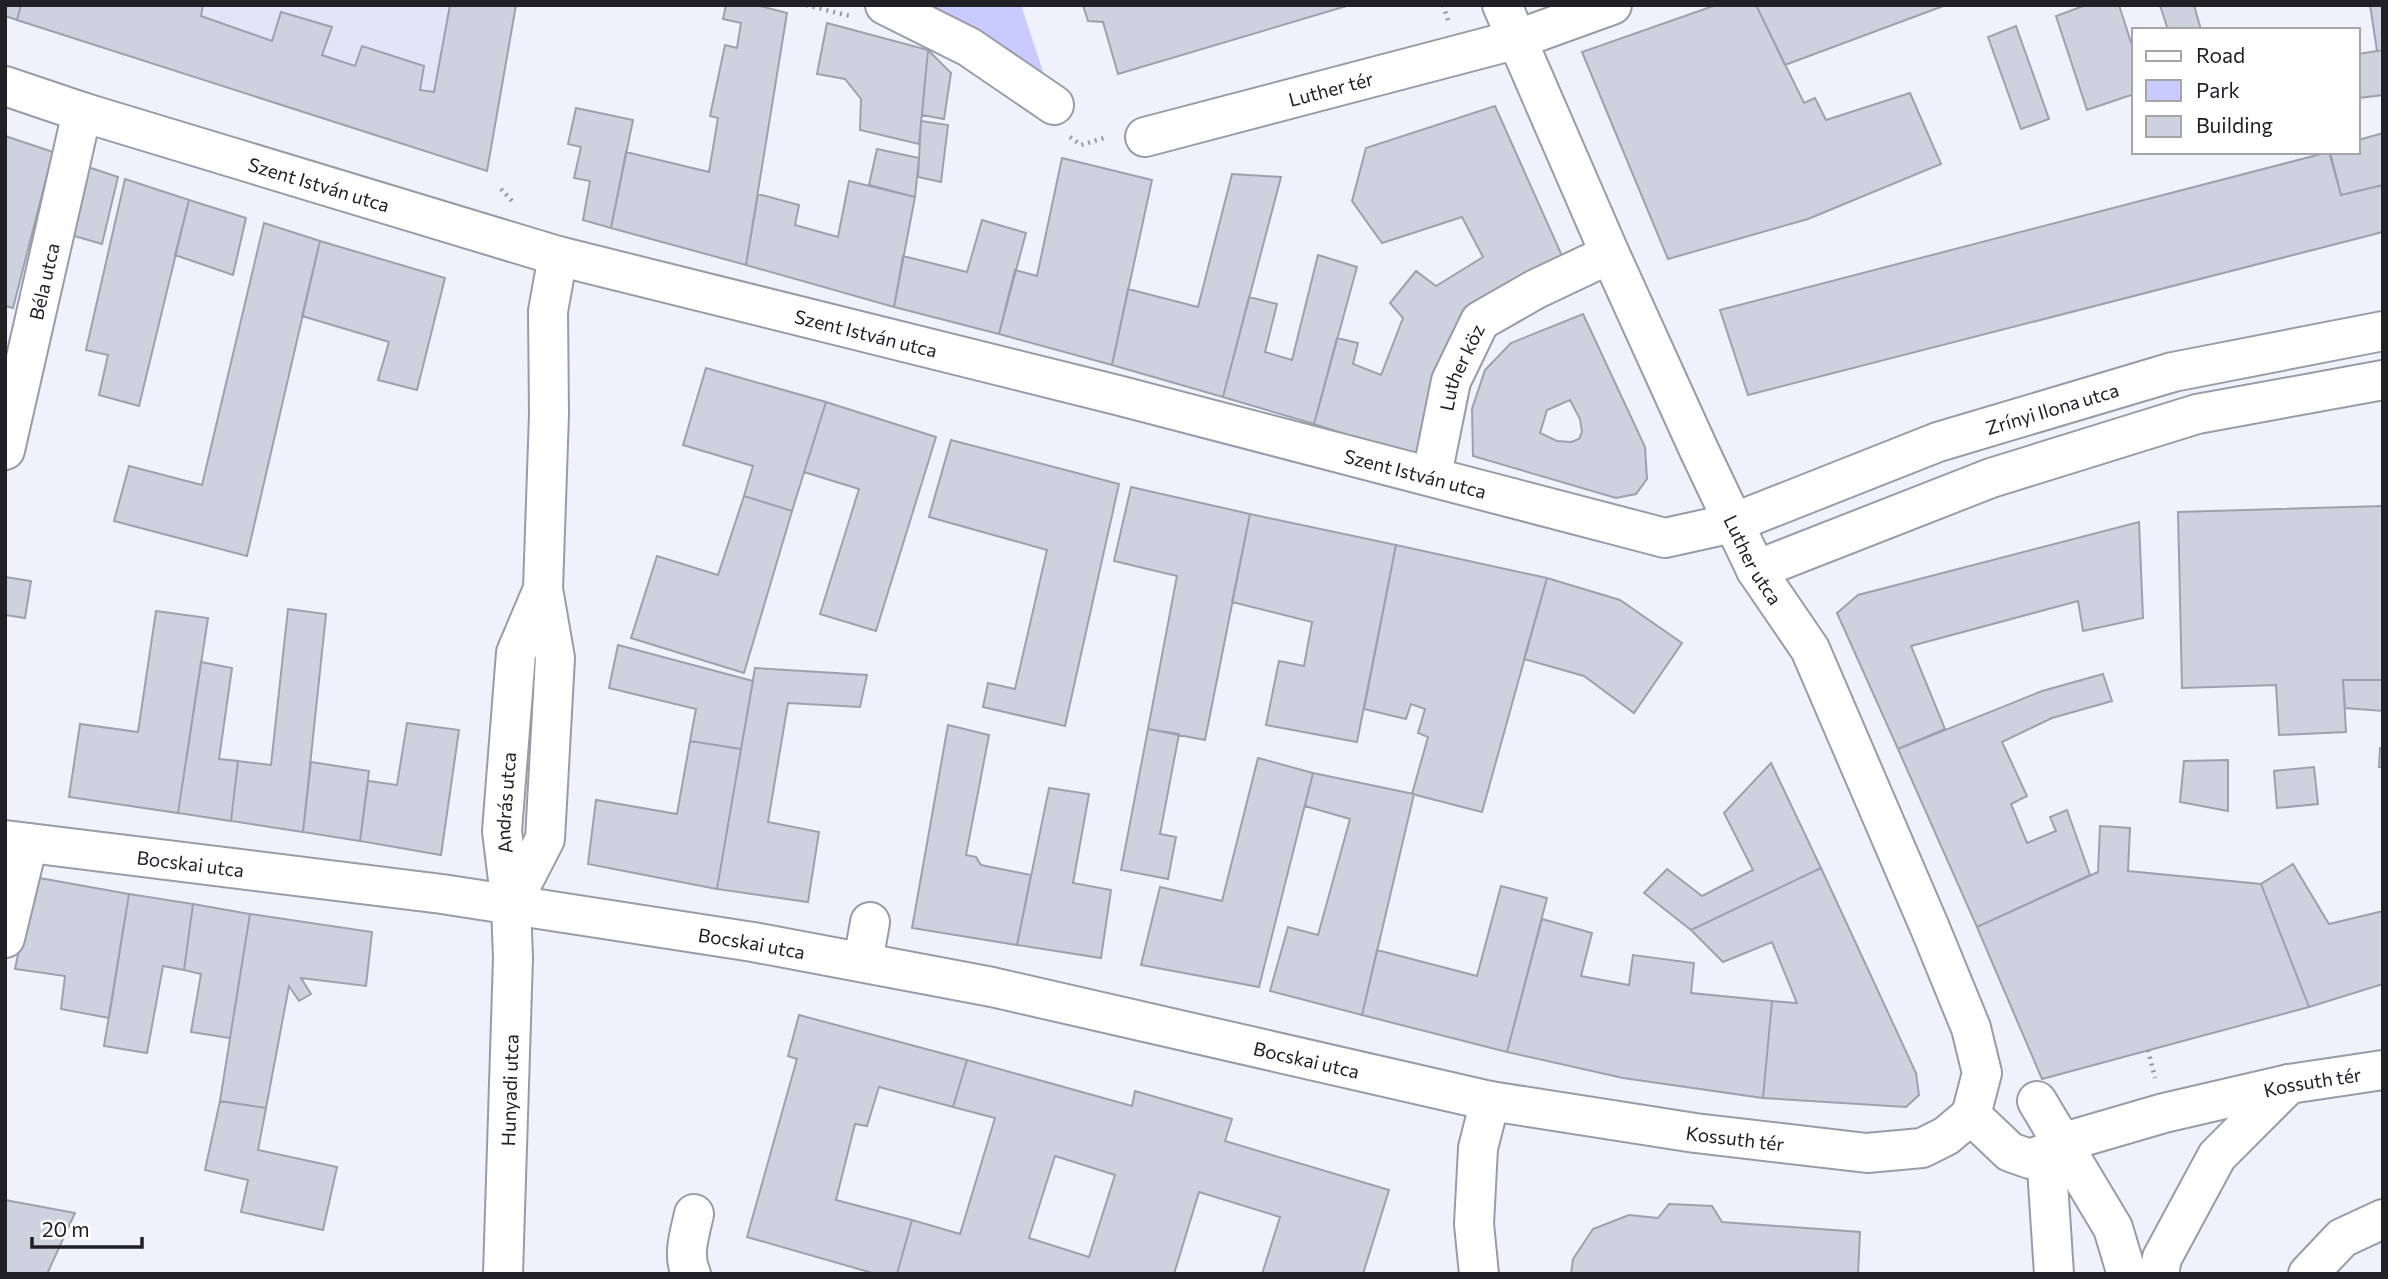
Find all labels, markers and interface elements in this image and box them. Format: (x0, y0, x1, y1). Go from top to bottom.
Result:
legend (2132, 28, 2360, 154)
text: Road (2196, 42, 2245, 67)
street label: Luther tér (1286, 66, 1376, 110)
text: Park (2196, 77, 2240, 102)
text: Building (2196, 112, 2273, 137)
street label: Szent István utca (246, 152, 392, 216)
street label: Béla utca (24, 241, 63, 322)
street label: Szent István utca (792, 304, 940, 361)
street label: Luther köz (1434, 320, 1488, 413)
street label: Zrínyi Ilona utca (1983, 377, 2121, 439)
street label: Szent István utca (1342, 443, 1489, 502)
street label: Luther utca (1720, 511, 1788, 609)
street label: András utca (490, 751, 520, 855)
street label: Bocskai utca (136, 845, 246, 881)
street label: Bocskai utca (697, 922, 807, 963)
street label: Hunyadi utca (496, 1034, 522, 1147)
street label: Bocskai utca (1251, 1036, 1362, 1082)
street label: Kossuth tér (2261, 1062, 2363, 1101)
street label: Kossuth tér (1684, 1120, 1786, 1155)
scale bar (32, 1206, 142, 1250)
text: 20 m (42, 1216, 90, 1241)

